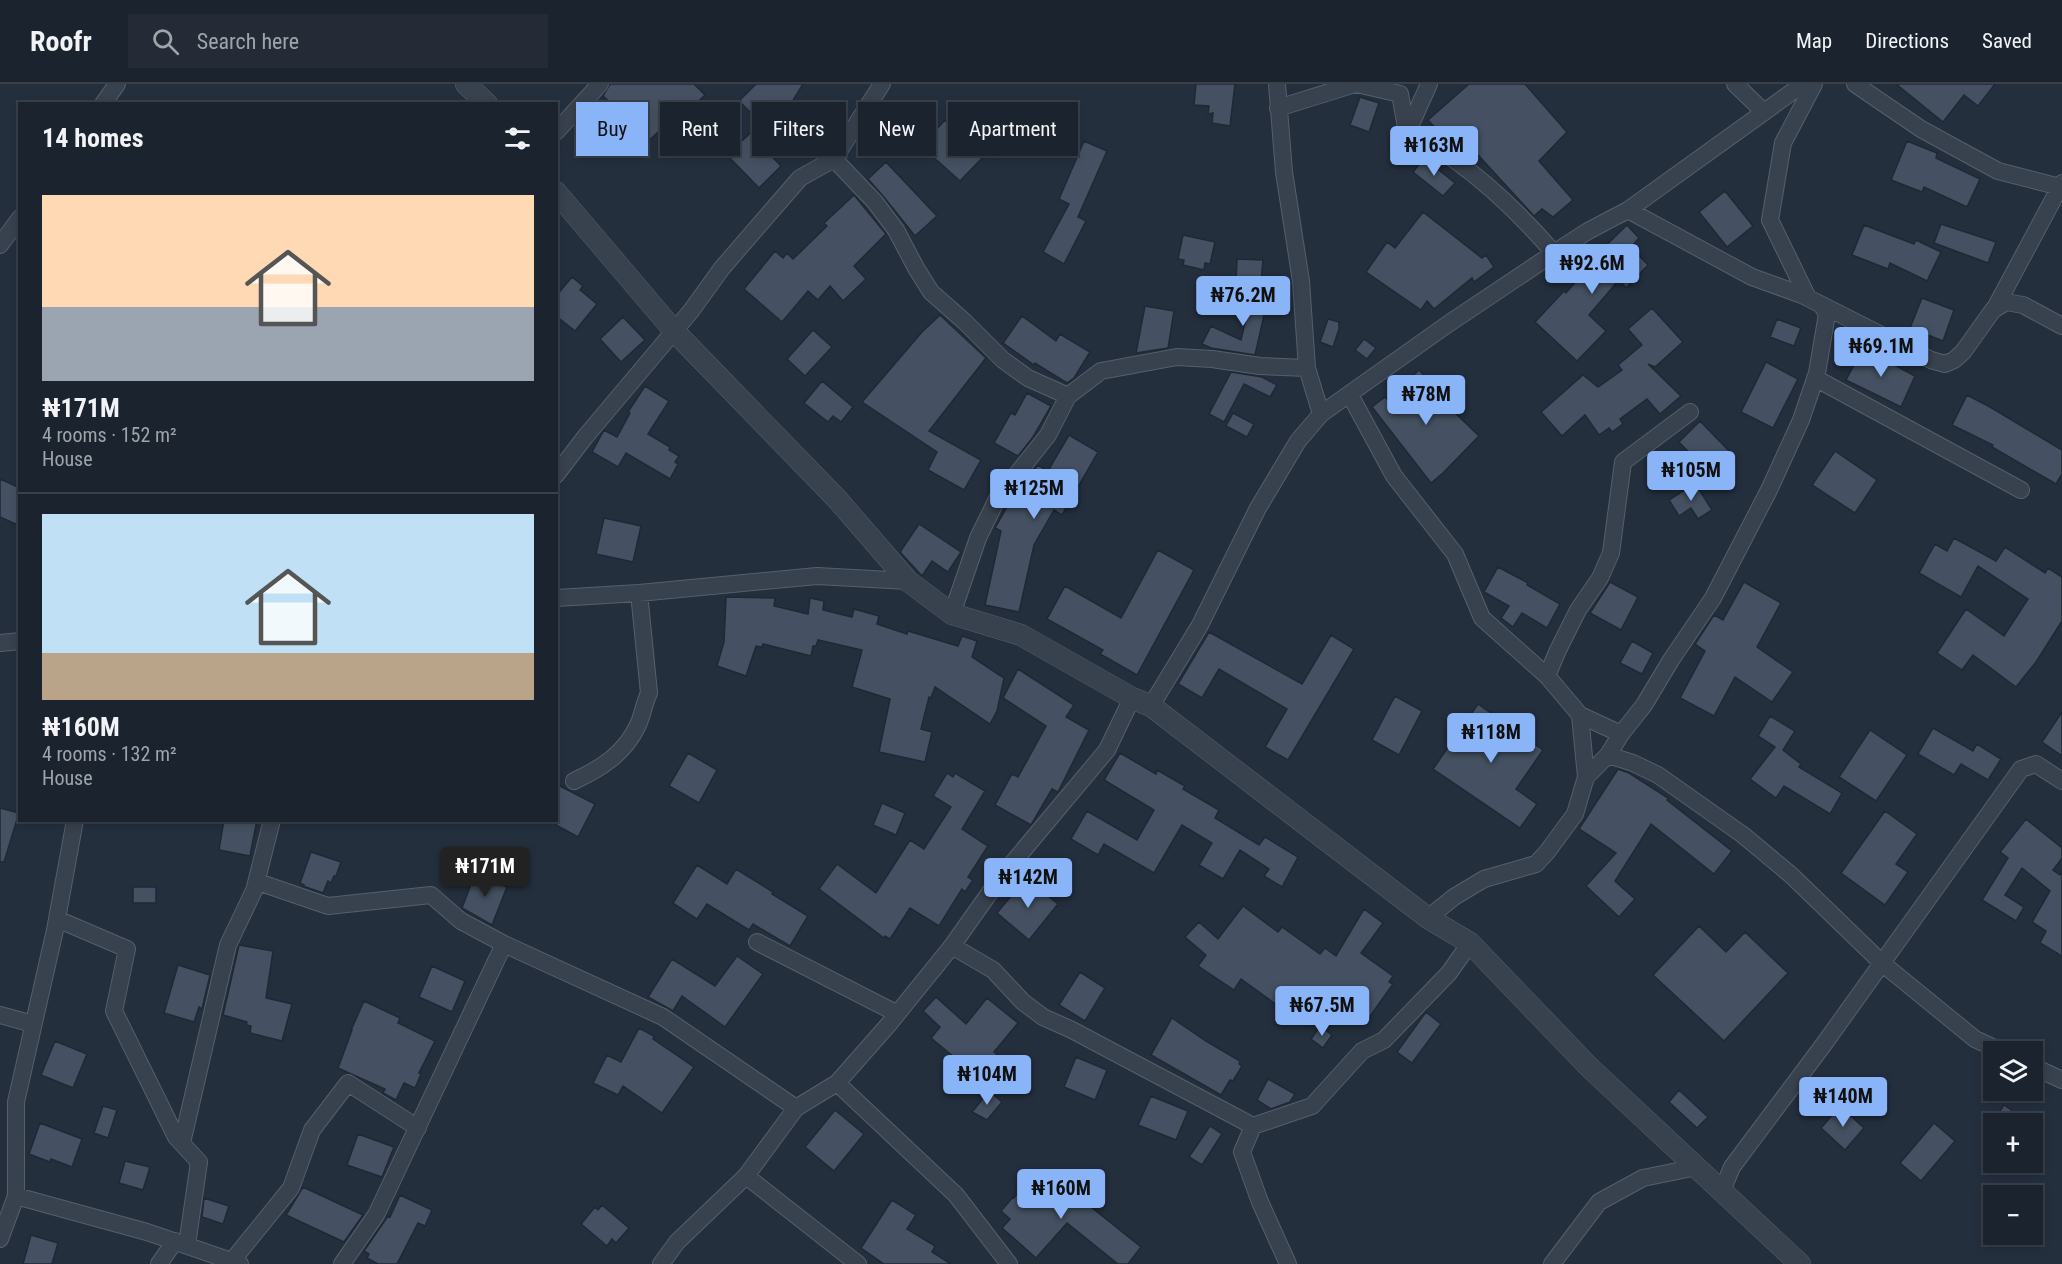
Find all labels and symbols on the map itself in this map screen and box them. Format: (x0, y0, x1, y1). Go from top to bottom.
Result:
pin: ₦163M (1392, 126, 1476, 177)
pin: ₦92.6M (1543, 244, 1641, 295)
pin: ₦76.2M (1194, 276, 1292, 327)
pin: ₦69.1M (1832, 327, 1930, 378)
pin: ₦78M (1390, 375, 1462, 426)
pin: ₦105M (1649, 451, 1733, 502)
pin: ₦125M (992, 469, 1076, 520)
pin: ₦118M (1449, 713, 1533, 764)
pin: ₦171M (443, 847, 527, 898)
pin: ₦142M (986, 858, 1070, 909)
pin: ₦67.5M (1273, 986, 1371, 1037)
pin: ₦104M (945, 1055, 1029, 1106)
pin: ₦140M (1801, 1077, 1885, 1128)
pin: ₦160M (1019, 1169, 1103, 1220)

